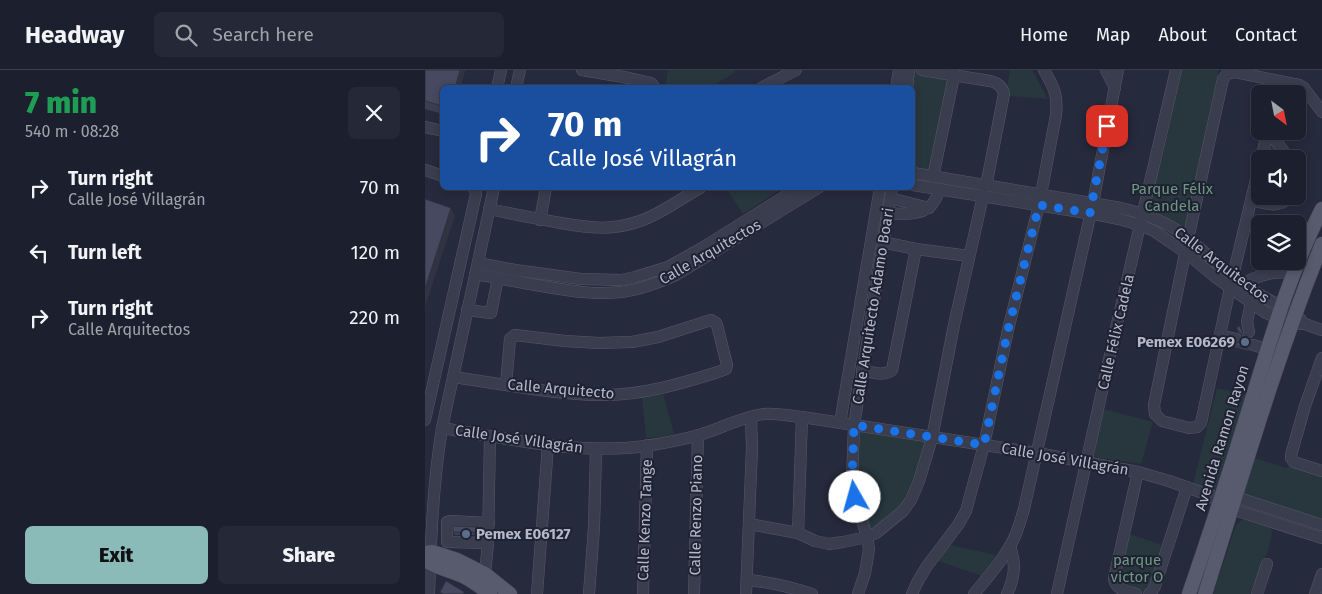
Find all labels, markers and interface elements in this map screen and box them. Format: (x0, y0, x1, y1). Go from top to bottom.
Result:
search box (154, 12, 504, 57)
text: Headway (25, 21, 124, 49)
icon: search (172, 21, 200, 49)
text: Search here (212, 23, 314, 46)
text: Home (1020, 24, 1068, 46)
text: Map (1096, 24, 1130, 46)
text: About (1158, 24, 1207, 46)
text: Contact (1235, 24, 1297, 46)
text: 7 min (25, 85, 97, 121)
north arrow (1251, 85, 1306, 140)
map controls (1251, 85, 1306, 270)
button: close (348, 87, 400, 139)
text: 70 m (548, 103, 622, 145)
icon: right (465, 105, 530, 170)
pin (1086, 105, 1128, 147)
icon: arrive (1093, 112, 1121, 140)
text: 540 m · 08:28 (25, 122, 119, 141)
text: Calle José Villagrán (548, 145, 737, 172)
button: sound (1251, 150, 1306, 205)
text: Turn right (68, 167, 153, 190)
icon: right (25, 174, 53, 202)
text: 70 m (360, 176, 400, 199)
park label: Parque Félix Candela (1131, 180, 1214, 215)
text: Calle José Villagrán (68, 190, 206, 209)
street label: Calle Arquitecto Adamo Boari (849, 206, 897, 406)
button: layers (1251, 215, 1306, 270)
street label: Calle Arquitectos (656, 216, 764, 288)
street label: Calle Arquitectos (1171, 223, 1273, 307)
icon: left (25, 239, 53, 267)
text: Turn left (68, 241, 142, 264)
text: 120 m (350, 241, 400, 264)
street label: Calle Félix Cadela (1094, 272, 1138, 392)
text: Turn right (68, 297, 153, 320)
icon: right (25, 304, 53, 332)
text: 220 m (349, 306, 400, 329)
text: Calle Arquitectos (68, 320, 190, 339)
place label: Pemex E06269 (1137, 333, 1235, 351)
marker: Pemex E06269 (1239, 336, 1251, 348)
street label: Avenida Ramon Rayon (1191, 363, 1253, 513)
street label: Calle Arquitecto (507, 375, 615, 403)
street label: Calle José Villagrán (454, 421, 584, 457)
street label: Calle José Villagrán (1000, 439, 1130, 479)
street label: Calle Renzo Piano (686, 454, 706, 576)
street label: Calle Kenzo Tange (634, 459, 656, 581)
position arrow (828, 470, 880, 522)
place label: Pemex E06127 (476, 525, 571, 543)
button: Exit (25, 526, 208, 584)
button: Share (218, 526, 400, 584)
marker: Pemex E06127 (460, 528, 472, 540)
park label: parque victor O (1111, 551, 1163, 586)

